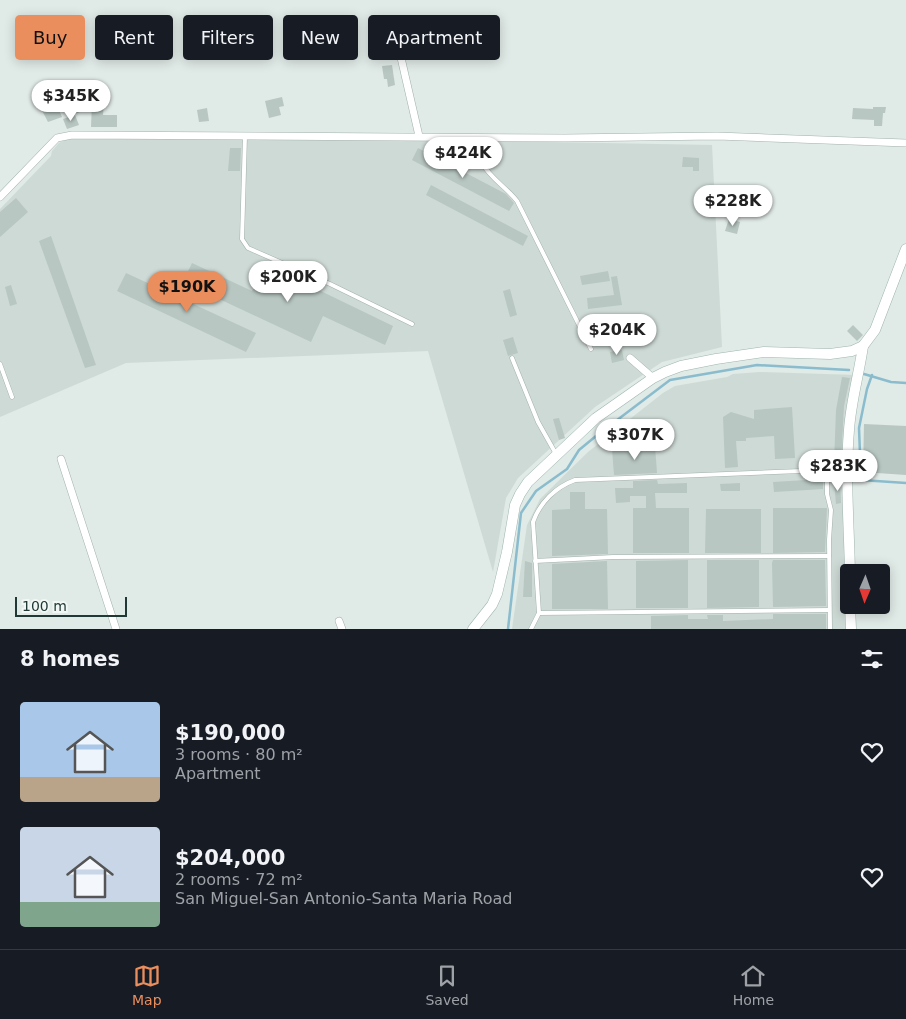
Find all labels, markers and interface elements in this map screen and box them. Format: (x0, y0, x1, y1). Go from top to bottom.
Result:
chip: Buy (15, 15, 85, 60)
chip: Rent (95, 15, 173, 60)
chip: Filters (183, 15, 273, 60)
chip: New (283, 15, 358, 60)
chip: Apartment (368, 15, 500, 60)
pin: $345K (36, 80, 106, 122)
text: $345K (43, 86, 99, 105)
pin: $424K (428, 136, 498, 179)
text: $424K (435, 143, 491, 162)
pin: $228K (698, 184, 768, 227)
text: $228K (705, 191, 761, 210)
pin: $200K (253, 260, 323, 303)
text: $200K (260, 267, 316, 286)
pin: $190K (152, 270, 222, 313)
text: $190K (159, 277, 215, 296)
pin: $204K (582, 314, 652, 356)
text: $204K (589, 320, 645, 339)
pin: $307K (600, 418, 670, 461)
text: $307K (607, 425, 663, 444)
pin: $283K (803, 450, 873, 492)
text: $283K (810, 456, 866, 475)
north arrow (840, 564, 890, 614)
map controls (840, 564, 890, 614)
scale bar (15, 594, 128, 617)
text: 100 m (22, 598, 67, 614)
icon: filters (858, 645, 886, 673)
text: 8 homes (20, 647, 120, 671)
text: $190,000 (175, 721, 285, 745)
icon: home (60, 722, 120, 782)
icon: heart (858, 738, 886, 766)
text: 3 rooms · 80 m² (175, 745, 303, 764)
text: Apartment (175, 764, 261, 783)
text: $204,000 (175, 846, 285, 870)
icon: home (60, 847, 120, 907)
icon: heart (858, 863, 886, 891)
text: 2 rooms · 72 m² (175, 870, 303, 889)
text: San Miguel-San Antonio-Santa Maria Road (175, 889, 513, 908)
tab: Map (132, 962, 162, 1008)
tab: Saved (425, 962, 469, 1008)
tab: Home (733, 962, 774, 1008)

